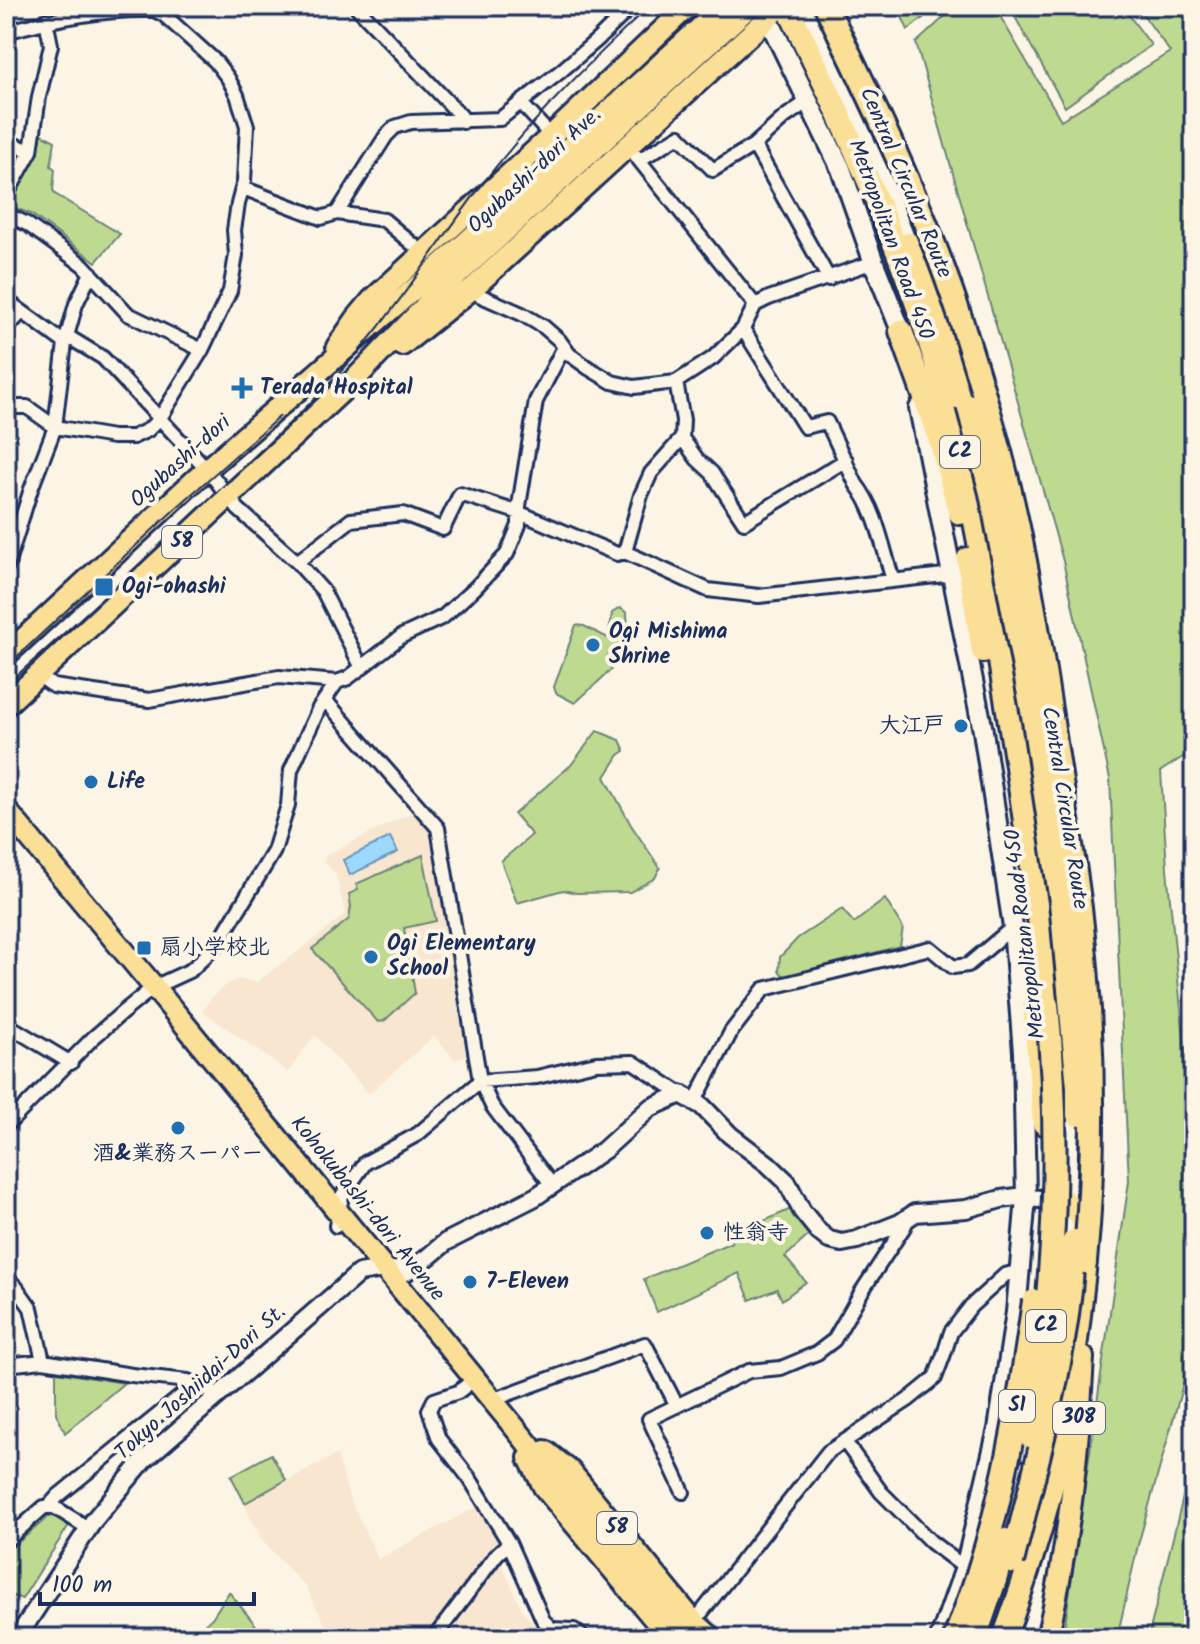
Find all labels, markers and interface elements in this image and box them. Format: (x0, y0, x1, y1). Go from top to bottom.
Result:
street label: Central Circular Route (849, 82, 961, 284)
street label: Ogubashi-dori Ave. (460, 99, 610, 243)
street label: Metropolitan Road 450 (837, 135, 943, 345)
place label: Terada Hospital (260, 371, 413, 406)
marker: Terada Hospital (231, 377, 253, 399)
street label: Ogubashi-dori (122, 406, 240, 517)
road number: C2 (940, 436, 980, 468)
road number: 58 (162, 526, 202, 558)
place label: Ogi-ohashi (122, 570, 227, 605)
marker: Ogi-ohashi (93, 576, 115, 598)
place label: Ogi Mishima Shrine (609, 615, 727, 675)
marker: Ogi Mishima Shrine (584, 636, 602, 654)
street label: Central Circular Route (1031, 704, 1097, 912)
place label: 大江戸 (879, 709, 945, 744)
marker: 大江戸 (952, 717, 970, 735)
place label: Life (107, 765, 145, 800)
marker: Life (82, 773, 100, 791)
street label: Metropolitan Road 450 (996, 827, 1056, 1041)
place label: Ogi Elementary School (387, 927, 536, 987)
place label: 扇小学校北 (160, 931, 270, 966)
marker: 扇小学校北 (135, 939, 153, 957)
marker: Ogi Elementary School (362, 948, 380, 966)
street label: Kohokubashi-dori Avenue (281, 1108, 453, 1310)
marker: 酒&業務スーパー (169, 1119, 187, 1137)
place label: 酒&業務スーパー (93, 1137, 263, 1172)
place label: 性翁寺 (723, 1216, 789, 1251)
marker: 性翁寺 (698, 1224, 716, 1242)
place label: 7-Eleven (486, 1265, 569, 1300)
marker: 7-Eleven (461, 1273, 479, 1291)
street label: Tokyo Joshiidai-Dori St. (107, 1296, 295, 1470)
road number: C2 (1026, 1310, 1066, 1342)
road number: S1 (999, 1390, 1035, 1422)
road number: 308 (1053, 1402, 1105, 1434)
road number: 58 (597, 1512, 637, 1544)
scale bar (40, 1556, 254, 1606)
text: 100 m (52, 1566, 112, 1605)

